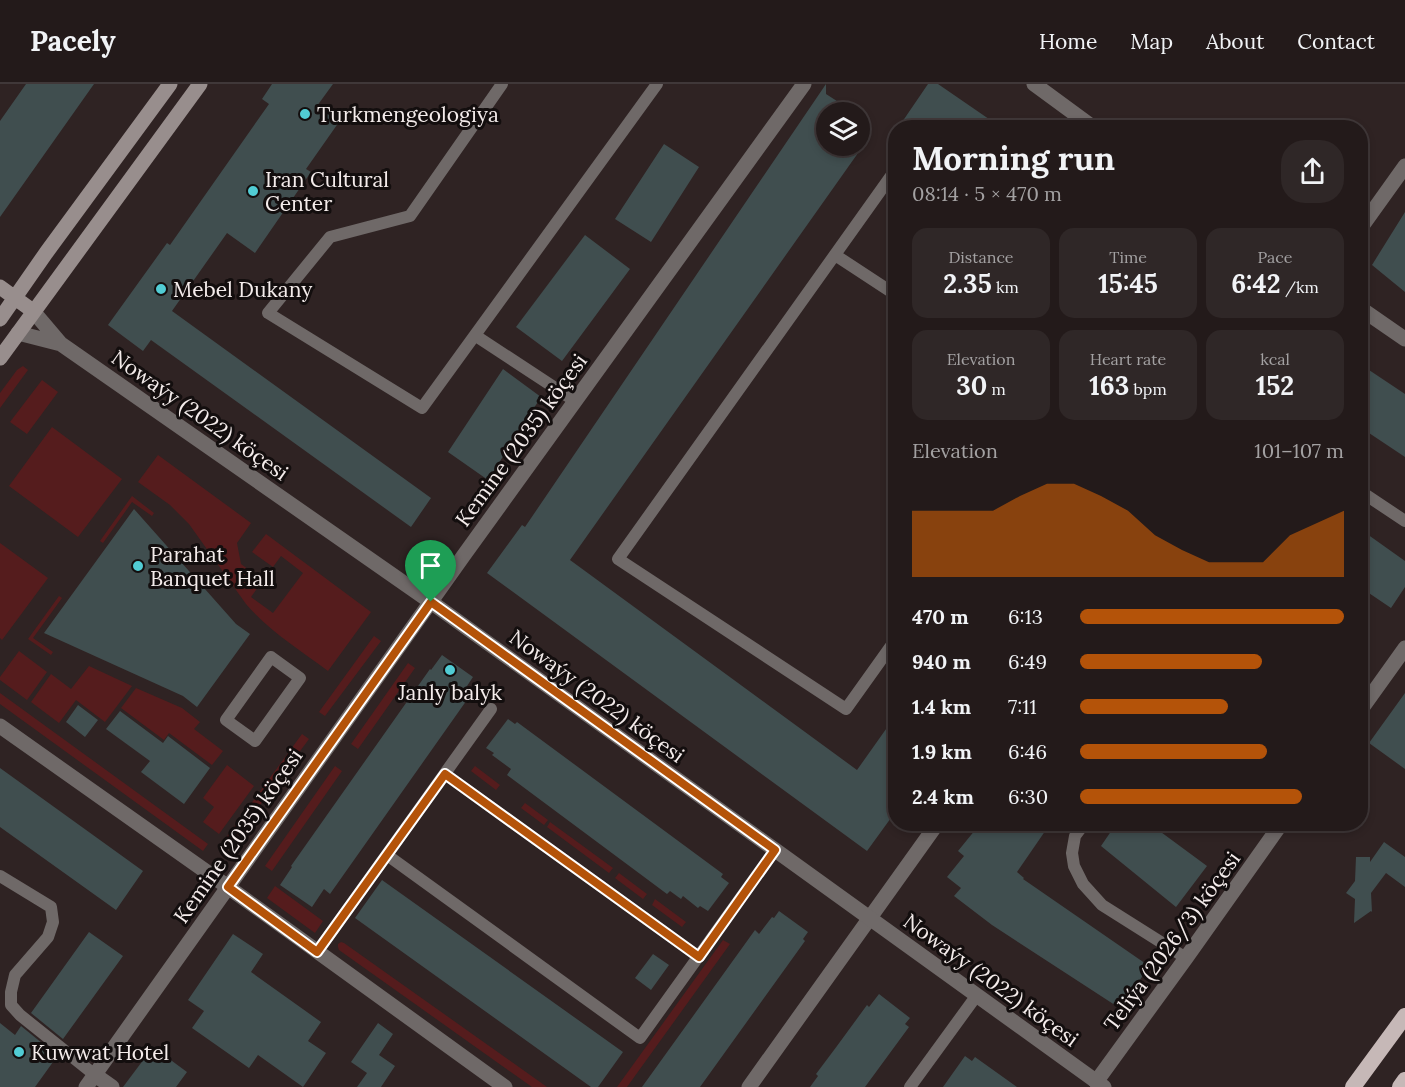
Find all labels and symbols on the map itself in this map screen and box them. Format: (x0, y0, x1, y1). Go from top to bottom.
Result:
place label: Turkmengeologiya (317, 101, 499, 128)
marker: Turkmengeologiya (298, 107, 312, 121)
place label: Iran Cultural Center (265, 166, 389, 217)
marker: Iran Cultural Center (246, 184, 260, 198)
place label: Mebel Dukany (173, 276, 312, 303)
marker: Mebel Dukany (154, 282, 168, 296)
street label: Nowaýy (2022) köçesi (106, 344, 294, 486)
street label: Kemine (2035) köçesi (449, 348, 593, 532)
pin (405, 540, 456, 602)
place label: Parahat Banquet Hall (150, 541, 275, 592)
marker: Parahat Banquet Hall (131, 559, 145, 573)
street label: Nowaýy (2022) köçesi (504, 623, 690, 769)
marker: Janly balyk (443, 663, 457, 677)
place label: Janly balyk (397, 679, 503, 706)
street label: Kemine (2035) köçesi (168, 743, 308, 929)
street label: Teliýa (2026/3) köçesi (1098, 846, 1246, 1036)
street label: Nowaýy (2022) köçesi (898, 907, 1084, 1053)
place label: Kuwwat Hotel (31, 1039, 169, 1066)
marker: Kuwwat Hotel (12, 1045, 26, 1059)

